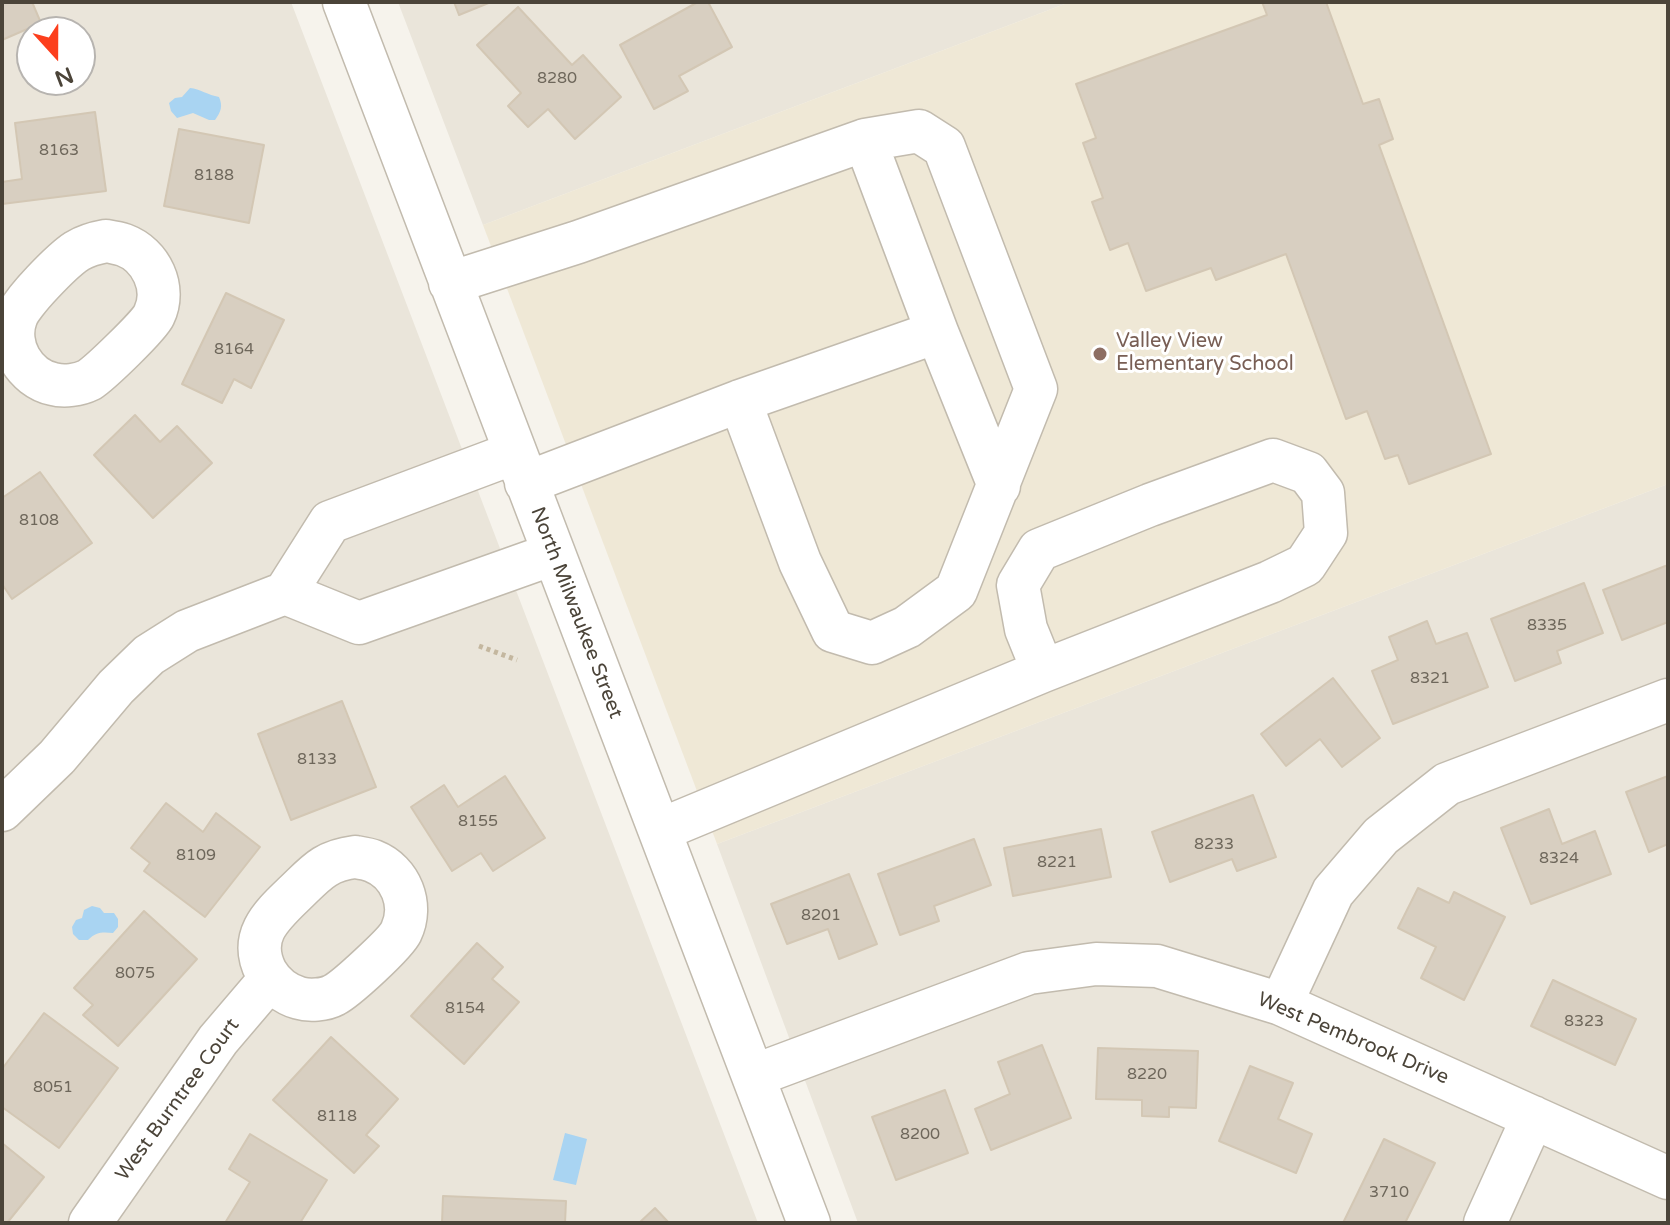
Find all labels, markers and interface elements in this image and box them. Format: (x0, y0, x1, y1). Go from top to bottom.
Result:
north arrow (16, 16, 96, 96)
text: N (51, 61, 77, 92)
house number: 8280 (537, 69, 577, 89)
house number: 8163 (39, 141, 79, 161)
house number: 8188 (194, 166, 234, 186)
place label: Valley View Elementary School (1116, 330, 1294, 377)
house number: 8164 (214, 340, 254, 360)
marker: Valley View Elementary School (1091, 345, 1109, 363)
street label: North Milwaukee Street (525, 504, 627, 722)
house number: 8108 (19, 511, 59, 531)
house number: 8335 (1527, 616, 1567, 636)
house number: 8321 (1410, 669, 1450, 689)
house number: 8133 (297, 750, 337, 770)
house number: 8155 (458, 812, 498, 832)
house number: 8233 (1194, 835, 1234, 855)
house number: 8109 (176, 846, 216, 866)
house number: 8324 (1539, 849, 1579, 869)
house number: 8221 (1037, 853, 1077, 873)
house number: 8201 (801, 906, 841, 926)
house number: 8075 (115, 964, 155, 984)
street label: West Pembrook Drive (1254, 988, 1452, 1090)
house number: 8154 (445, 999, 485, 1019)
house number: 8323 (1564, 1012, 1604, 1032)
street label: West Burntree Court (111, 1014, 245, 1186)
house number: 8220 (1127, 1065, 1167, 1085)
house number: 8051 (33, 1078, 73, 1098)
house number: 8118 (317, 1107, 357, 1127)
house number: 8200 (900, 1125, 940, 1145)
house number: 3710 (1369, 1183, 1409, 1203)

